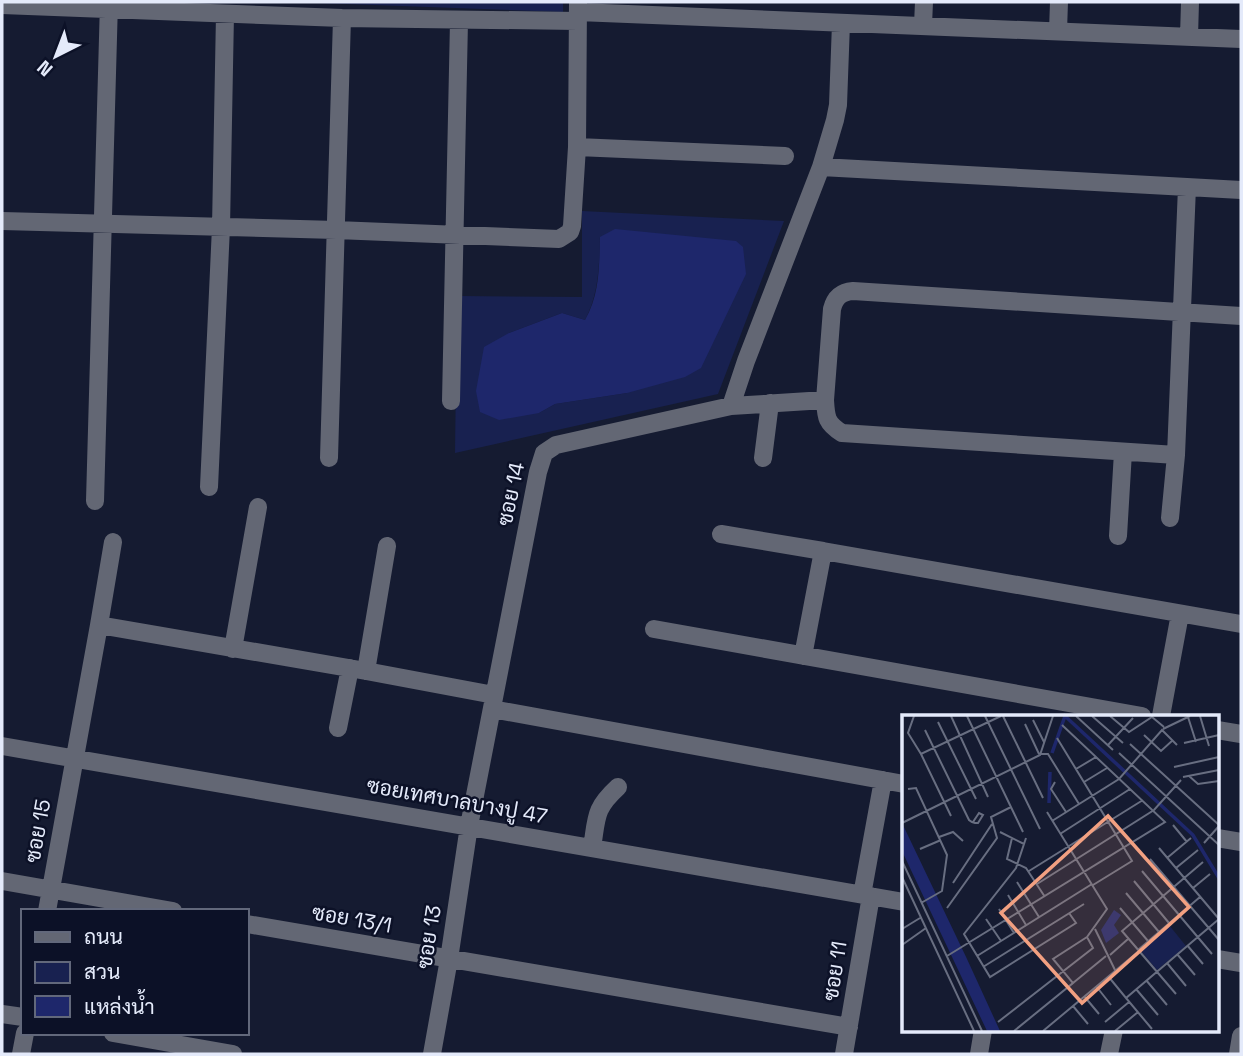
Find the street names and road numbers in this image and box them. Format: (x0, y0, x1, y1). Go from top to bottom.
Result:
street label: ซอย 14 (491, 460, 530, 528)
street label: ซอยเทศบาลบางปู 47 (364, 771, 550, 832)
street label: ซอย 15 (19, 797, 56, 865)
street label: ซอย 13/1 (310, 898, 394, 939)
street label: ซอย 13 (410, 903, 447, 971)
street label: ซอย 11 (816, 939, 853, 1003)

